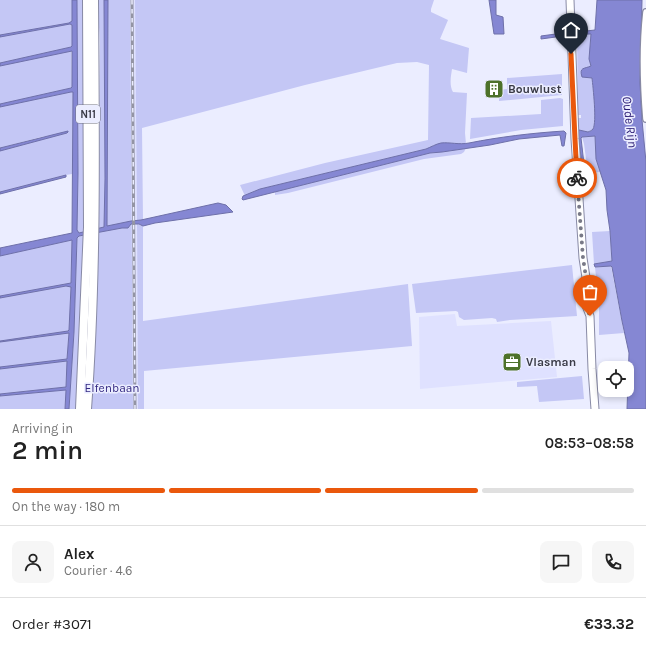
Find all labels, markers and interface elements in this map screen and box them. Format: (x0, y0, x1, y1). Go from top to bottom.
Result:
pin (554, 13, 588, 54)
icon: home (560, 19, 582, 41)
building icon: Bouwlust (483, 78, 505, 100)
place label: Bouwlust (508, 82, 562, 96)
water label: Oude Rijn (619, 95, 641, 149)
road number: N11 (76, 105, 100, 123)
courier (557, 158, 597, 198)
icon: bike (566, 167, 588, 189)
pin (573, 275, 607, 316)
icon: bag (579, 281, 601, 303)
office icon: Vlasman (501, 351, 523, 373)
place label: Vlasman (526, 355, 576, 369)
map controls (598, 361, 634, 397)
button: locate (598, 361, 634, 397)
park label: Elfenbaan (84, 381, 140, 395)
text: Arriving in (12, 421, 73, 436)
text: 08:53–08:58 (545, 434, 634, 452)
text: 2 min (12, 435, 83, 466)
text: On the way · 180 m (12, 499, 120, 514)
button: person (12, 541, 54, 583)
button: chat (540, 541, 582, 583)
button: phone (592, 541, 634, 583)
text: Alex (64, 545, 94, 563)
text: Courier · 4.6 (64, 563, 132, 578)
text: Order #3071 (12, 615, 92, 633)
text: €33.32 (584, 615, 634, 633)

